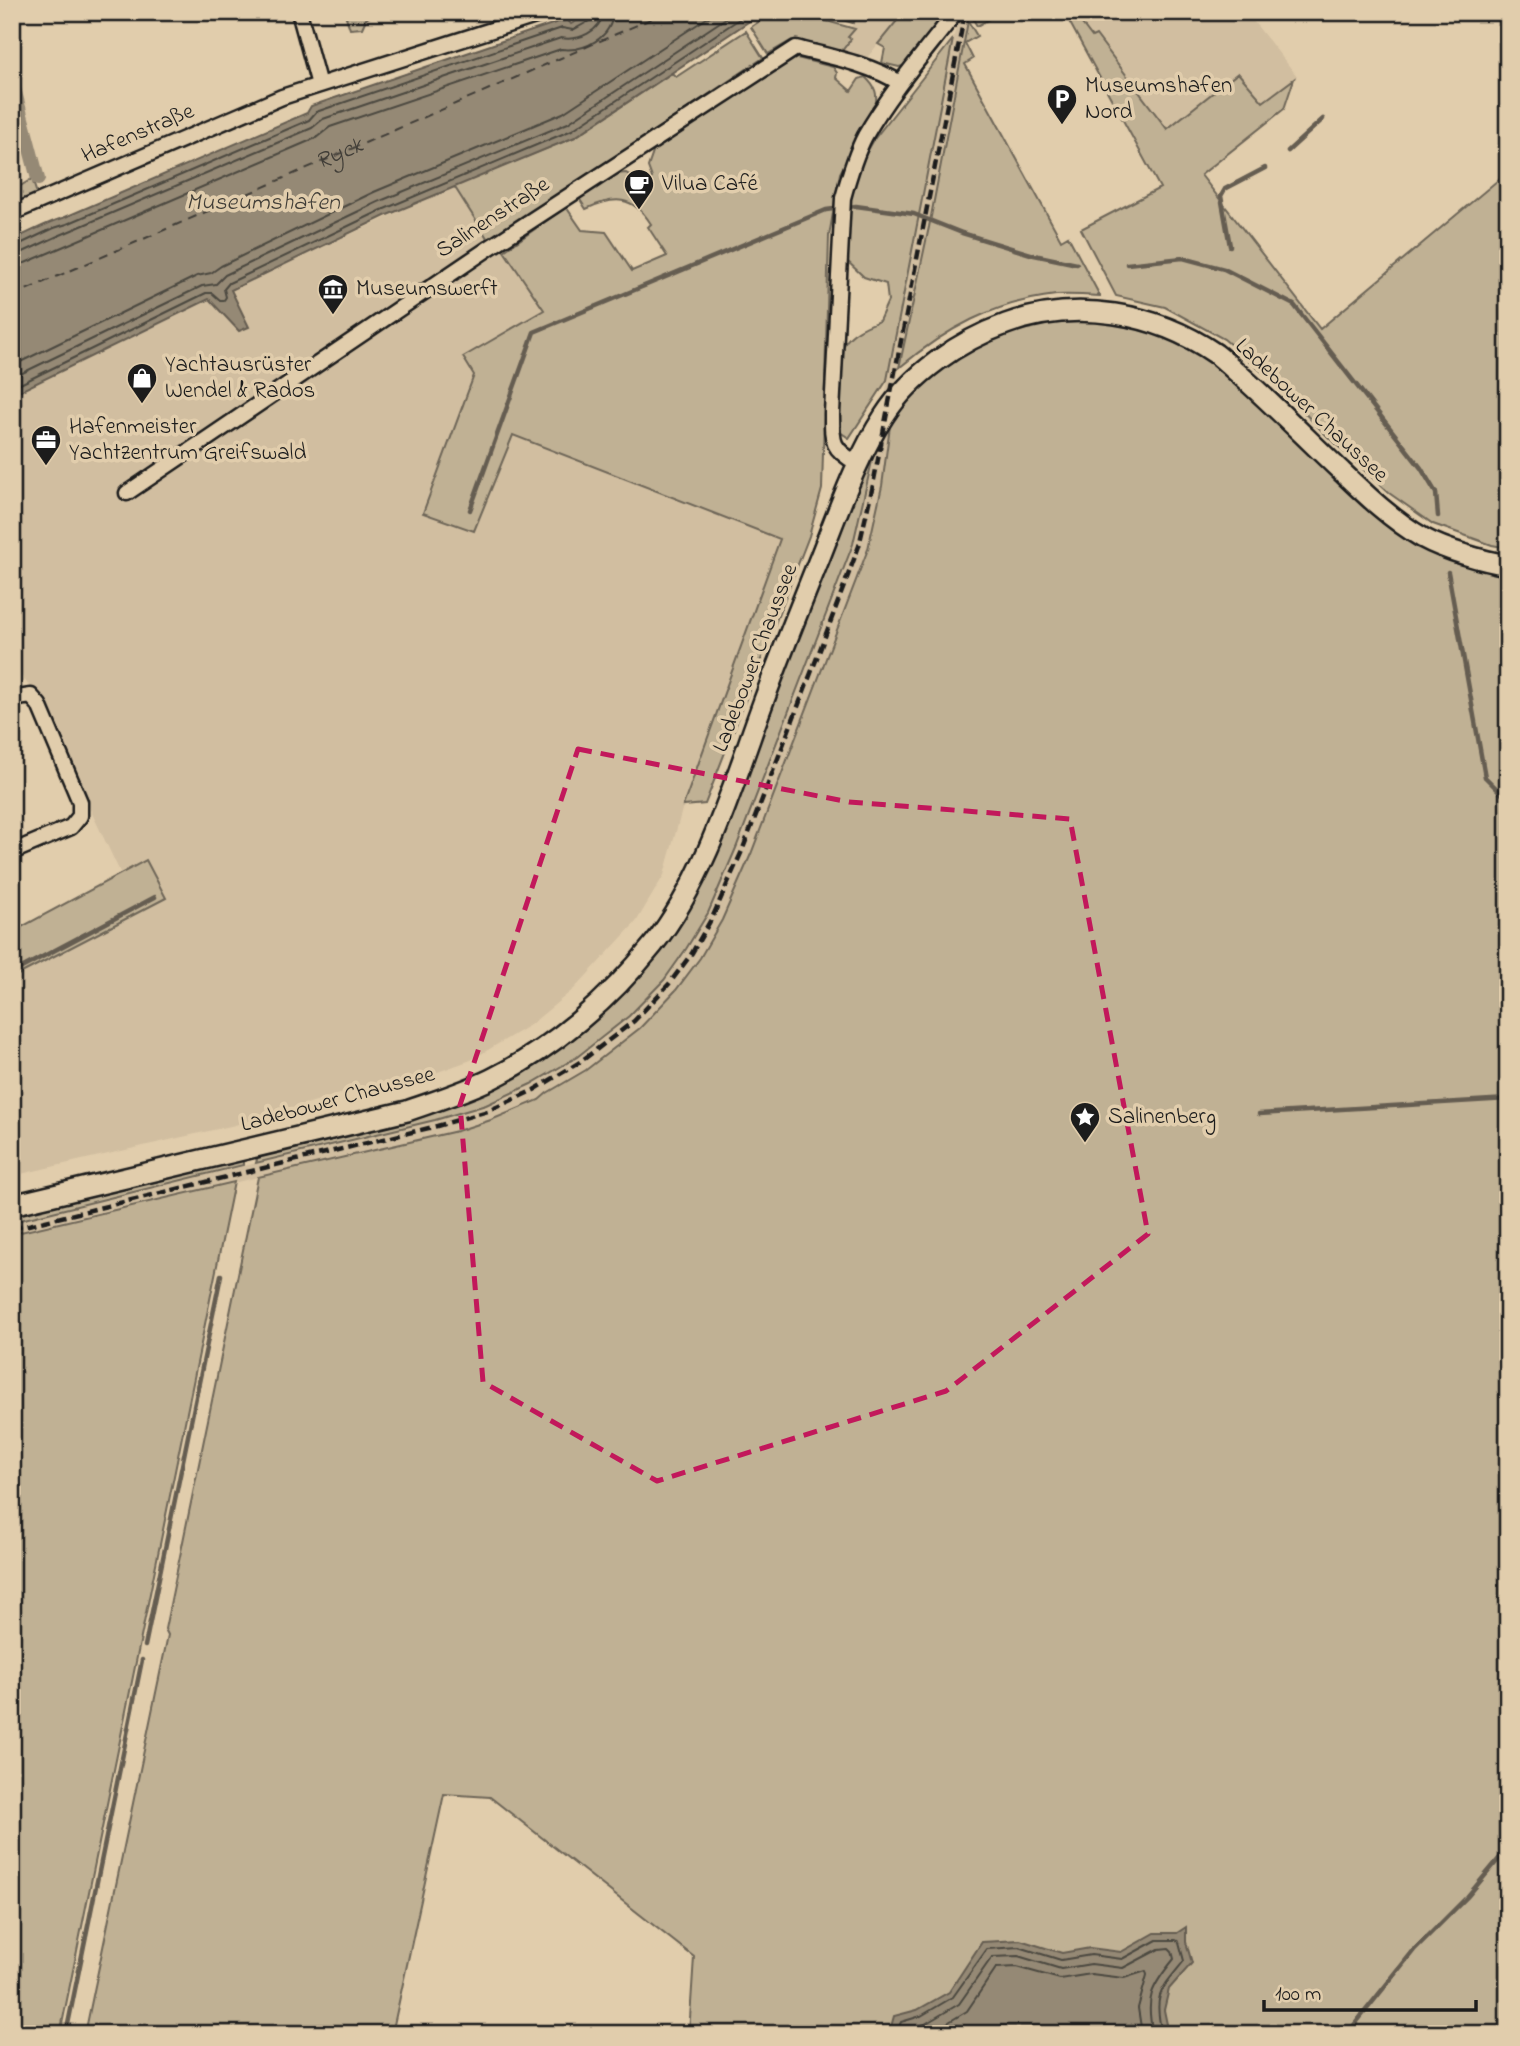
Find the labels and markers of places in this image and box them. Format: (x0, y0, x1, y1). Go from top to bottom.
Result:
place label: Museumshafen Nord (1085, 70, 1232, 129)
parking icon: Museumshafen Nord (1045, 82, 1079, 126)
cafe icon: Vilua Café (622, 167, 656, 211)
place label: Vilua Café (661, 168, 759, 201)
museum icon: Museumswerft (316, 272, 350, 316)
place label: Museumswerft (356, 273, 498, 306)
place label: Yachtausrüster Wendel & Rados (165, 349, 315, 408)
shop icon: Yachtausrüster Wendel & Rados (125, 361, 159, 405)
place label: Hafenmeister Yachtzentrum Greifswald (69, 411, 306, 470)
office icon: Hafenmeister Yachtzentrum Greifswald (29, 423, 63, 467)
place icon: Salinenberg (1068, 1100, 1102, 1144)
place label: Salinenberg (1108, 1101, 1216, 1135)

